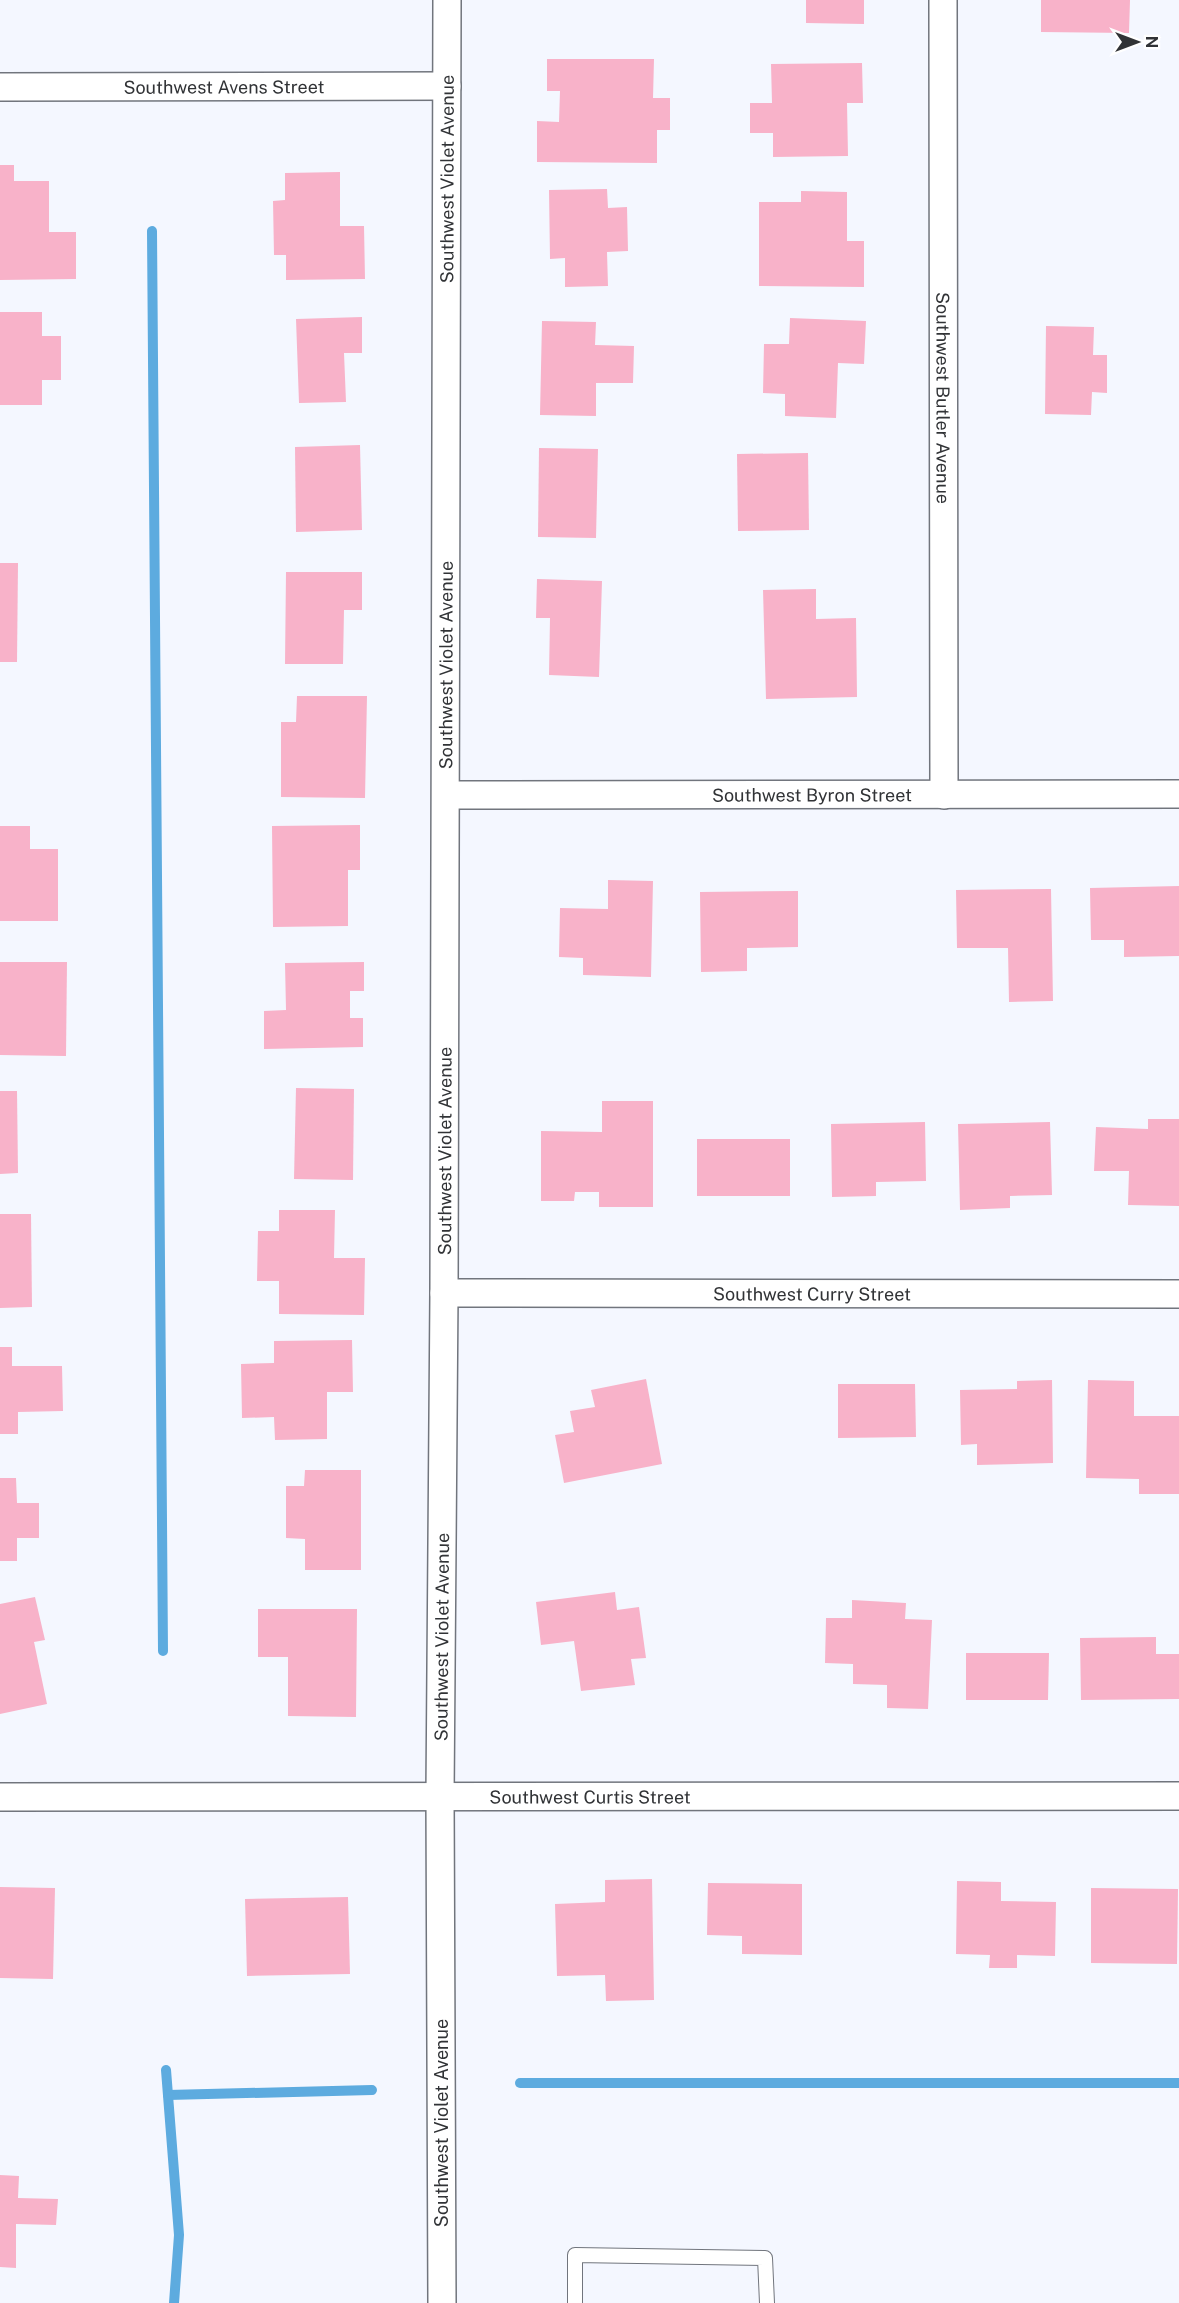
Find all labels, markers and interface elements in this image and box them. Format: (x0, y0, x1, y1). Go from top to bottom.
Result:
north arrow (1107, 12, 1167, 72)
text: N (1142, 36, 1161, 48)
street label: Southwest Violet Avenue (436, 75, 457, 283)
street label: Southwest Avens Street (123, 76, 325, 97)
street label: Southwest Butler Avenue (933, 292, 954, 504)
street label: Southwest Violet Avenue (435, 561, 456, 769)
street label: Southwest Byron Street (712, 784, 912, 805)
street label: Southwest Violet Avenue (434, 1047, 455, 1255)
street label: Southwest Curry Street (713, 1283, 911, 1304)
street label: Southwest Violet Avenue (430, 1533, 453, 1741)
street label: Southwest Curtis Street (489, 1786, 691, 1807)
street label: Southwest Violet Avenue (431, 2019, 452, 2227)

